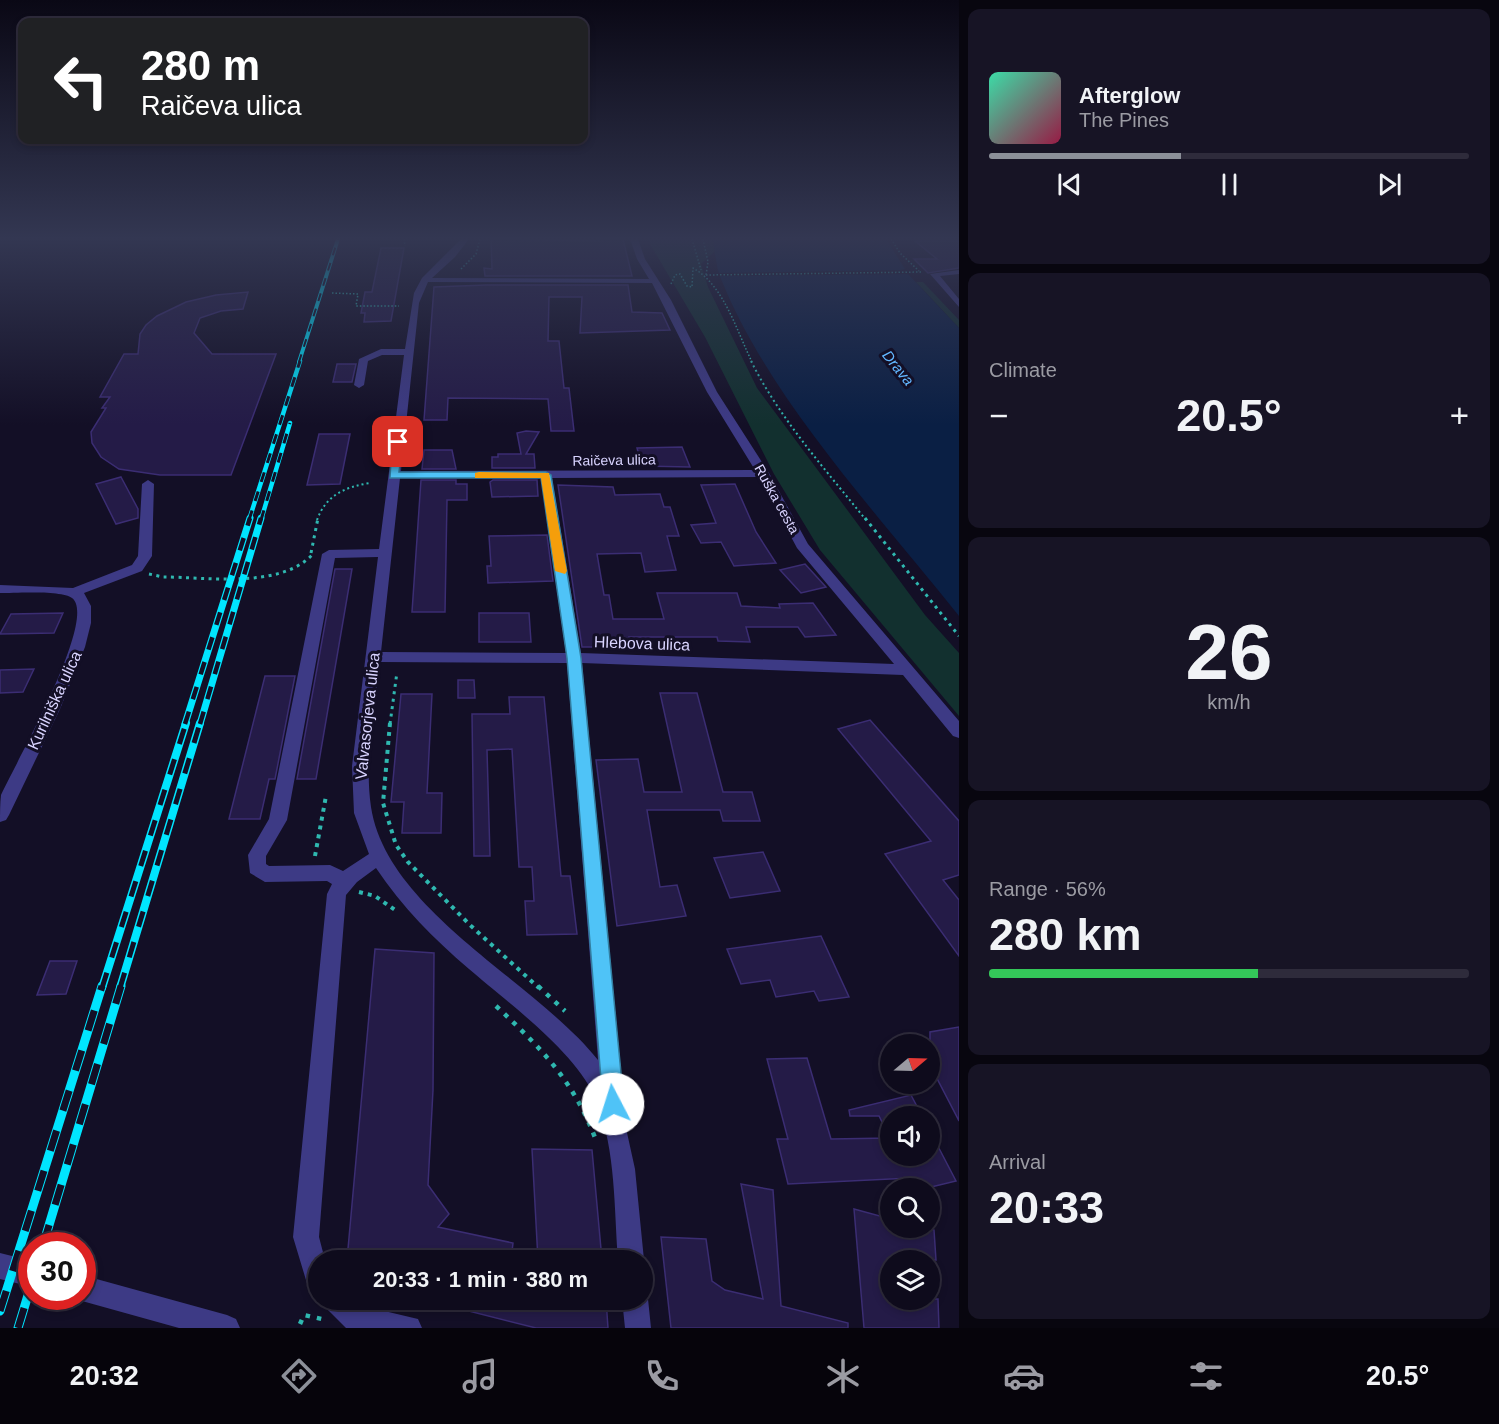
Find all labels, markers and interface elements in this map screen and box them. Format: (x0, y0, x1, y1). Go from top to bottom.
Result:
icon: left (42, 42, 120, 120)
text: 280 m (141, 42, 260, 89)
text: Afterglow (1079, 83, 1180, 108)
text: Raičeva ulica (141, 91, 302, 121)
text: The Pines (1079, 109, 1169, 131)
icon: previous (1053, 168, 1086, 201)
icon: pause (1213, 168, 1246, 201)
icon: next (1373, 168, 1406, 201)
water label: Drava (879, 347, 918, 389)
text: Climate (989, 359, 1057, 381)
text: 20.5° (1176, 390, 1282, 441)
text: − (989, 397, 1008, 434)
text: + (1450, 397, 1469, 434)
pin (372, 416, 423, 467)
icon: arrive (381, 425, 414, 458)
street label: Raičeva ulica (572, 451, 656, 469)
street label: Ruška cesta (751, 461, 803, 537)
text: 26 (1186, 608, 1272, 696)
street label: Hlebova ulica (594, 633, 690, 654)
street label: Kurilniška ulica (24, 648, 85, 752)
street label: Valvasorjeva ulica (352, 652, 383, 780)
text: km/h (1207, 691, 1251, 713)
text: Range · 56% (989, 878, 1106, 900)
text: 280 km (989, 909, 1142, 960)
north arrow (880, 1034, 940, 1094)
map controls (880, 1034, 940, 1310)
position arrow (581, 1072, 645, 1136)
button: sound (880, 1106, 940, 1166)
text: Arrival (989, 1151, 1046, 1173)
button: search (880, 1178, 940, 1238)
text: 20:33 (989, 1182, 1104, 1233)
speed limit sign: 30 (18, 1232, 96, 1310)
button: layers (880, 1250, 940, 1310)
text: 20:33 · 1 min · 380 m (373, 1267, 588, 1292)
icon: directions (278, 1355, 320, 1397)
icon: music (459, 1355, 501, 1397)
icon: phone (641, 1355, 683, 1397)
icon: climate (822, 1355, 864, 1397)
icon: car (1003, 1355, 1045, 1397)
icon: filters (1185, 1355, 1227, 1397)
text: 20:32 (70, 1361, 139, 1391)
text: 20.5° (1366, 1361, 1429, 1391)

